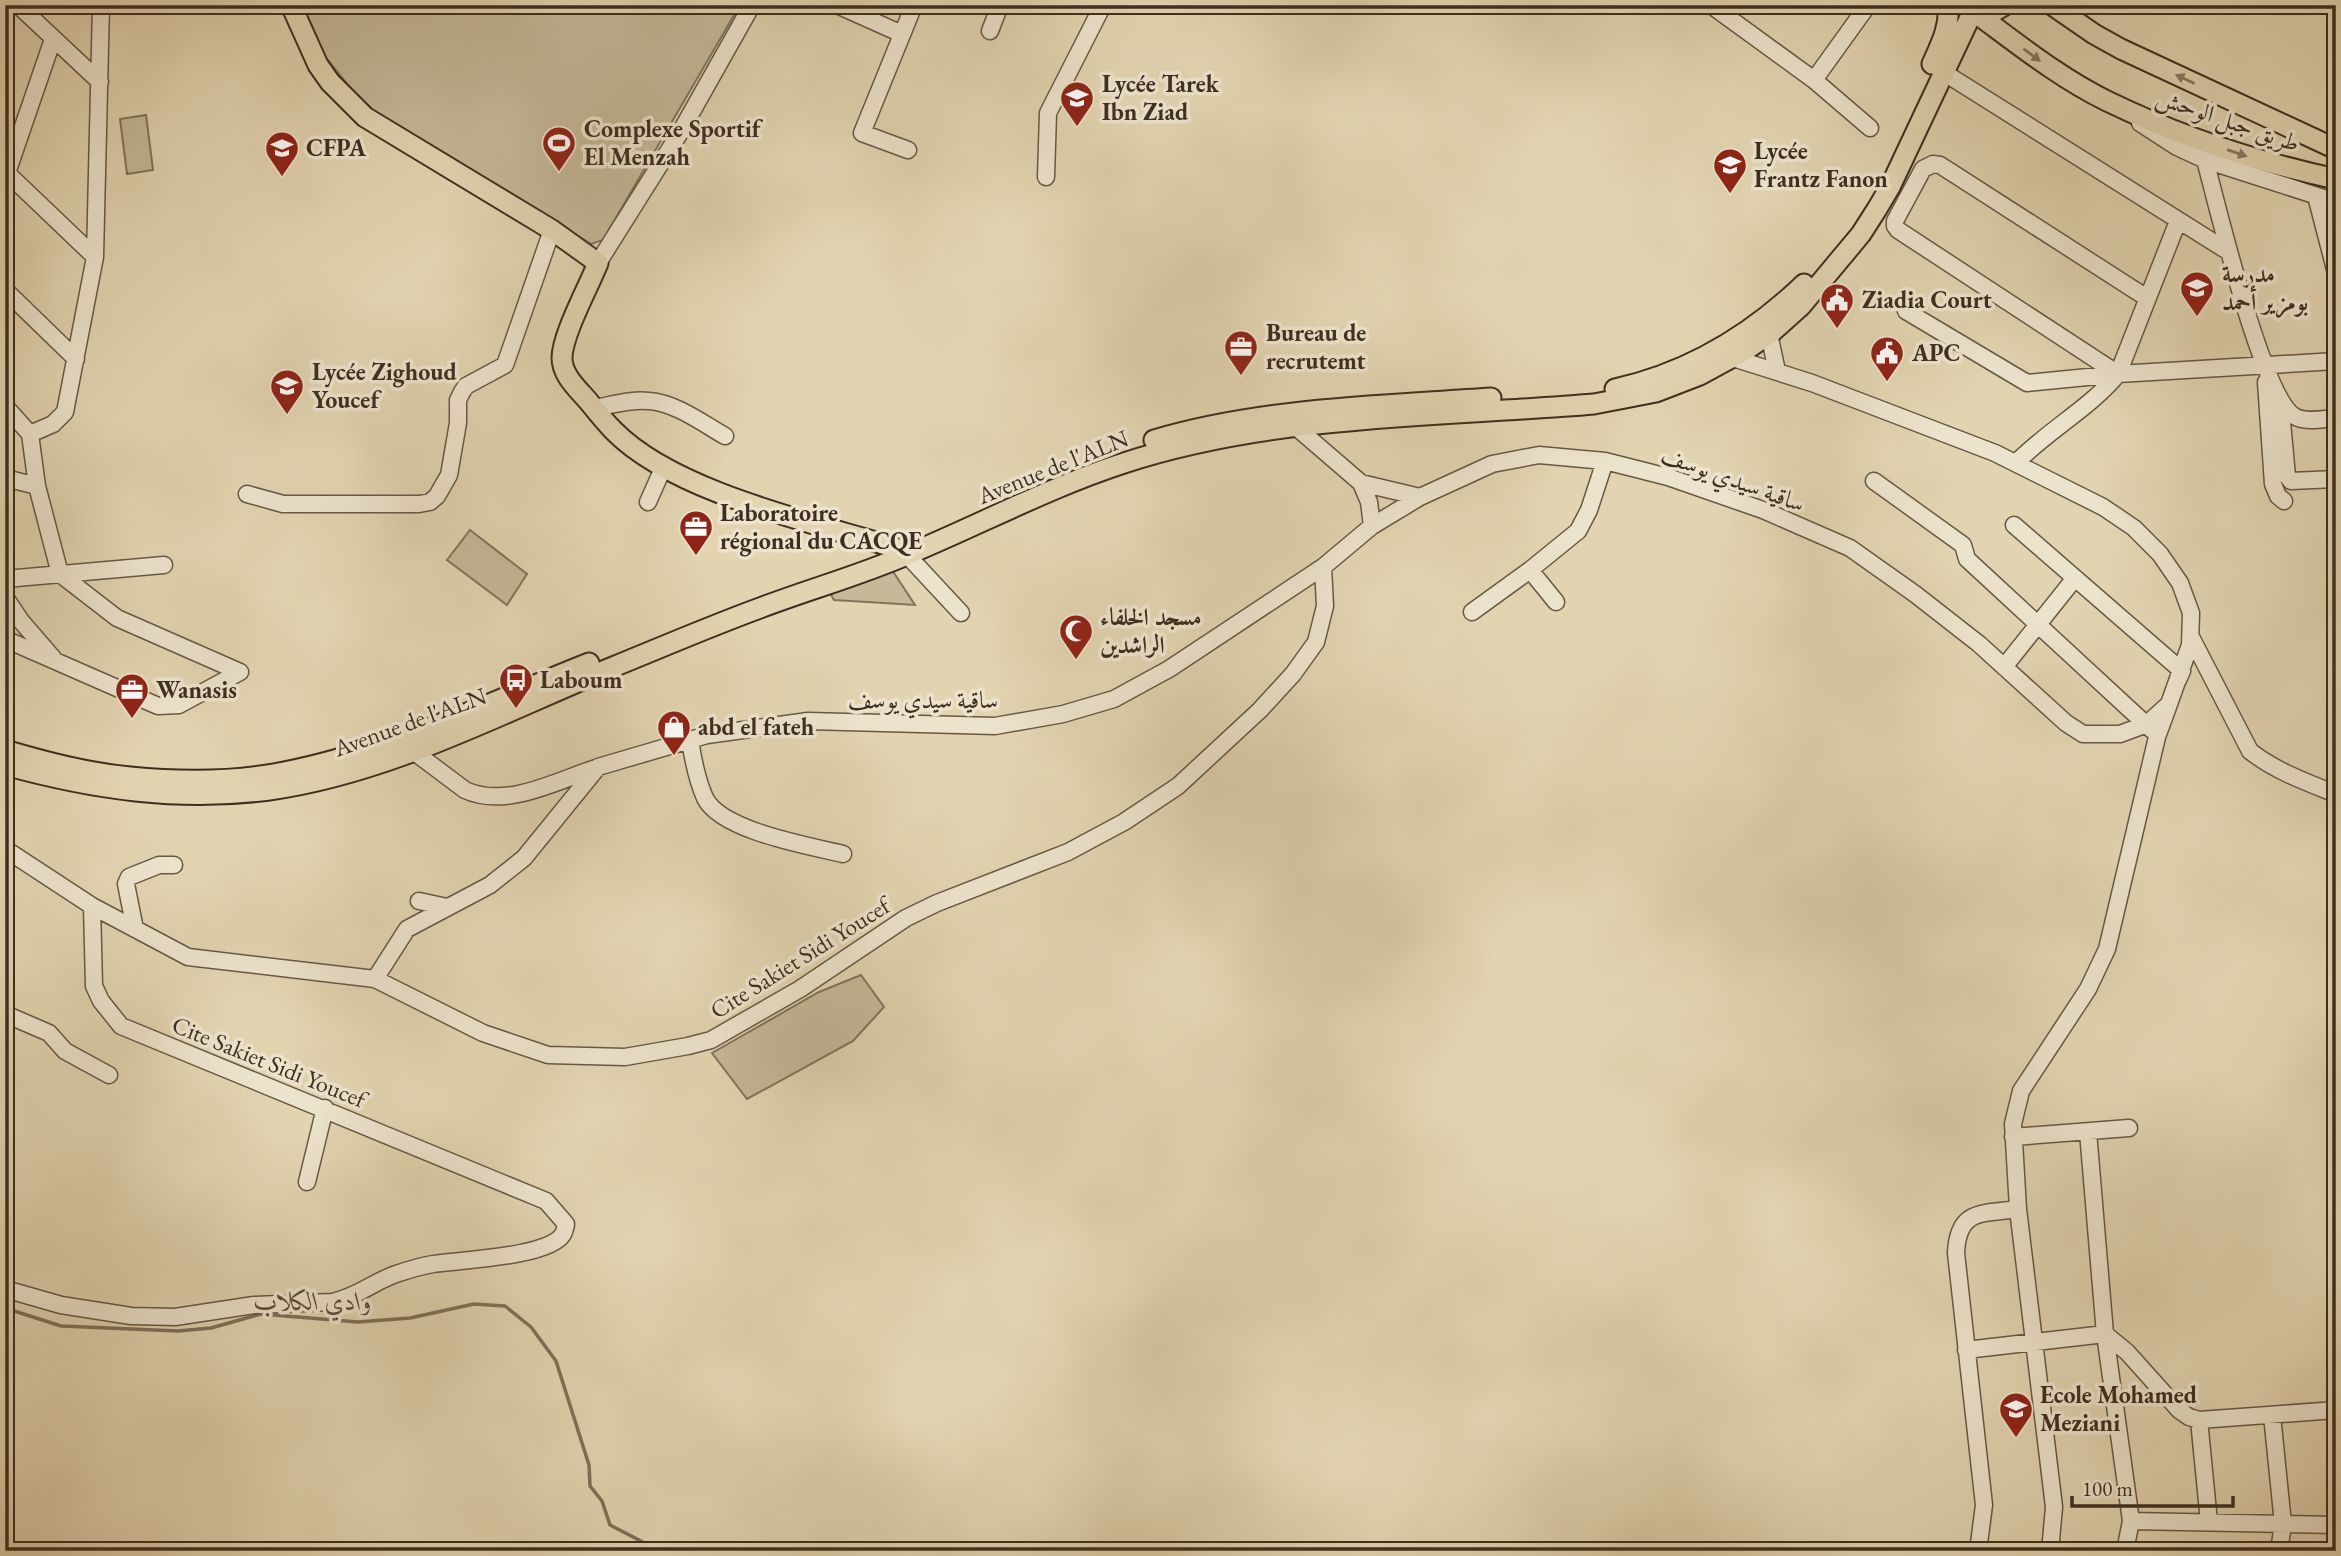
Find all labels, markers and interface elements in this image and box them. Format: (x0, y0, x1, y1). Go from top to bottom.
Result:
one-way arrow (2023, 47, 2041, 61)
place label: Lycée Tarek Ibn Ziad (1102, 68, 1220, 127)
one-way arrow (2175, 73, 2195, 85)
school or university icon: Lycée Tarek Ibn Ziad (1058, 79, 1096, 128)
street label: طريق جبل الوحش (2152, 80, 2304, 160)
place label: Complexe Sportif El Menzah (584, 113, 764, 172)
sports icon: Complexe Sportif El Menzah (540, 124, 578, 173)
school or university icon: CFPA (263, 129, 301, 178)
place label: CFPA (306, 132, 367, 163)
place label: Lycée Frantz Fanon (1754, 135, 1888, 194)
school or university icon: Lycée Frantz Fanon (1711, 146, 1749, 195)
one-way arrow (2226, 148, 2247, 159)
place label: مدرسة بومزير أحمد (2222, 258, 2308, 319)
school or university icon: مدرسة بومزير أحمد (2178, 269, 2216, 318)
public building icon: Ziadia Court (1818, 281, 1856, 330)
place label: Ziadia Court (1862, 284, 1992, 315)
place label: Bureau de recrutemt (1266, 317, 1366, 376)
office icon: Bureau de recrutemt (1222, 328, 1260, 377)
public building icon: APC (1868, 334, 1906, 383)
place label: APC (1911, 337, 1961, 368)
place label: Lycée Zighoud Youcef (312, 356, 458, 415)
school or university icon: Lycée Zighoud Youcef (268, 367, 306, 416)
street label: Avenue de l'ALN (972, 422, 1133, 511)
street label: ساقية سيدي يوسف (1656, 438, 1809, 523)
place label: Laboratoire régional du CACQE (720, 497, 922, 557)
office icon: Laboratoire régional du CACQE (677, 508, 715, 557)
place label: مسجد الخلفاء الراشدين (1100, 601, 1202, 660)
mosque icon: مسجد الخلفاء الراشدين (1057, 612, 1095, 661)
bus stop icon: Laboum (497, 661, 535, 710)
place label: Laboum (540, 664, 622, 695)
office icon: Wanasis (113, 671, 151, 720)
place label: Wanasis (156, 674, 237, 705)
street label: Avenue de l'ALN (328, 680, 490, 764)
street label: ساقية سيدي يوسف (848, 684, 998, 719)
shop icon: abd el fateh (655, 708, 693, 757)
place label: abd el fateh (698, 711, 815, 742)
street label: Cite Sakiet Sidi Youcef (704, 888, 898, 1025)
street label: Cite Sakiet Sidi Youcef (168, 1009, 374, 1116)
water label: وادي الكلاب (254, 1284, 372, 1322)
place label: Ecole Mohamed Meziani (2040, 1379, 2198, 1438)
school or university icon: Ecole Mohamed Meziani (1997, 1390, 2035, 1439)
scale bar (2072, 1465, 2232, 1509)
text: 100 m (2082, 1475, 2133, 1502)

